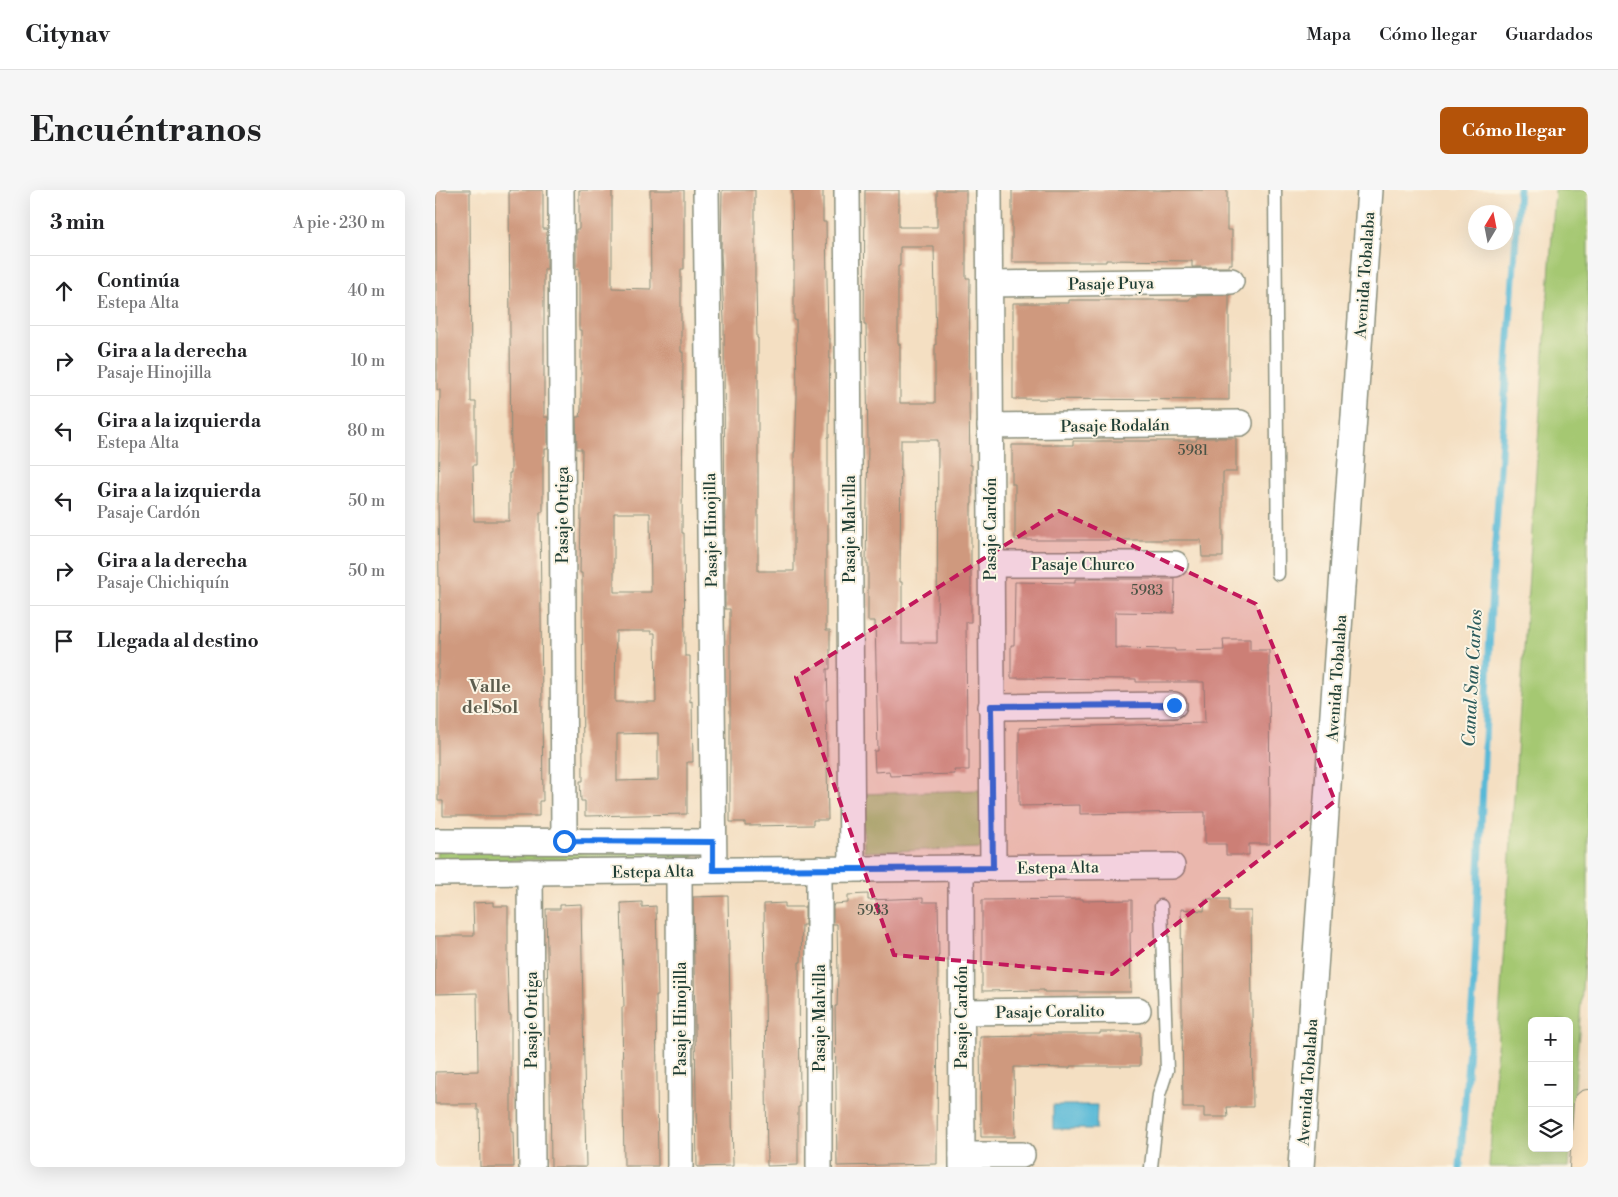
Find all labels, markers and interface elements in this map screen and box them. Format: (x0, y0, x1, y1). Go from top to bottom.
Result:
text: Citynav (25, 20, 110, 50)
text: Mapa (1307, 23, 1351, 46)
text: Cómo llegar (1379, 23, 1477, 46)
text: Guardados (1505, 23, 1593, 46)
button: Cómo llegar (1440, 107, 1588, 154)
text: Encuéntranos (30, 109, 262, 152)
north arrow (1468, 205, 1513, 250)
text: 3 min (50, 210, 105, 236)
street label: Avenida Tobalaba (1351, 210, 1379, 340)
text: A pie · 230 m (293, 213, 385, 233)
text: Continúa (97, 269, 180, 293)
street label: Pasaje Puya (1068, 273, 1155, 295)
icon: ahead (50, 277, 78, 305)
text: 40 m (348, 281, 385, 301)
text: Estepa Alta (97, 293, 179, 313)
text: Gira a la derecha (97, 339, 247, 363)
icon: right (50, 347, 78, 375)
text: 10 m (351, 351, 385, 371)
text: Pasaje Hinojilla (97, 363, 212, 383)
text: Gira a la izquierda (97, 409, 261, 433)
street label: Pasaje Rodalán (1060, 415, 1170, 437)
icon: left (50, 417, 78, 445)
text: 80 m (347, 421, 385, 441)
text: Estepa Alta (97, 433, 179, 453)
house number: 5981 (1178, 442, 1208, 460)
street label: Pasaje Ortiga (553, 466, 573, 564)
street label: Pasaje Hinojilla (700, 472, 722, 587)
street label: Pasaje Malvilla (840, 474, 860, 583)
street label: Pasaje Cardón (981, 477, 1001, 581)
text: Gira a la izquierda (97, 479, 261, 503)
icon: left (50, 487, 78, 515)
text: 50 m (348, 491, 385, 511)
text: Pasaje Cardón (97, 503, 200, 523)
text: Gira a la derecha (97, 549, 247, 573)
street label: Pasaje Churco (1031, 555, 1135, 575)
icon: right (50, 557, 78, 585)
text: 50 m (348, 561, 385, 581)
text: Pasaje Chichiquín (97, 573, 229, 593)
house number: 5983 (1131, 582, 1164, 600)
water label: Canal San Carlos (1457, 608, 1488, 748)
street label: Avenida Tobalaba (1323, 613, 1351, 743)
icon: arrive (50, 627, 78, 655)
text: Llegada al destino (97, 629, 259, 653)
district label: Valle del Sol (462, 675, 518, 719)
route end (1163, 694, 1186, 717)
route start (553, 830, 576, 853)
street label: Estepa Alta (1017, 857, 1100, 879)
street label: Estepa Alta (612, 861, 695, 883)
house number: 5933 (857, 902, 889, 920)
street label: Pasaje Hinojilla (671, 961, 691, 1076)
street label: Pasaje Malvilla (810, 963, 830, 1072)
street label: Pasaje Cardón (952, 965, 972, 1069)
street label: Pasaje Ortiga (522, 971, 542, 1069)
street label: Pasaje Coralito (995, 1001, 1105, 1023)
street label: Avenida Tobalaba (1294, 1017, 1322, 1147)
map controls (1528, 1017, 1573, 1152)
button: + (1528, 1017, 1573, 1062)
button: − (1528, 1062, 1573, 1107)
button: layers (1528, 1107, 1573, 1152)

